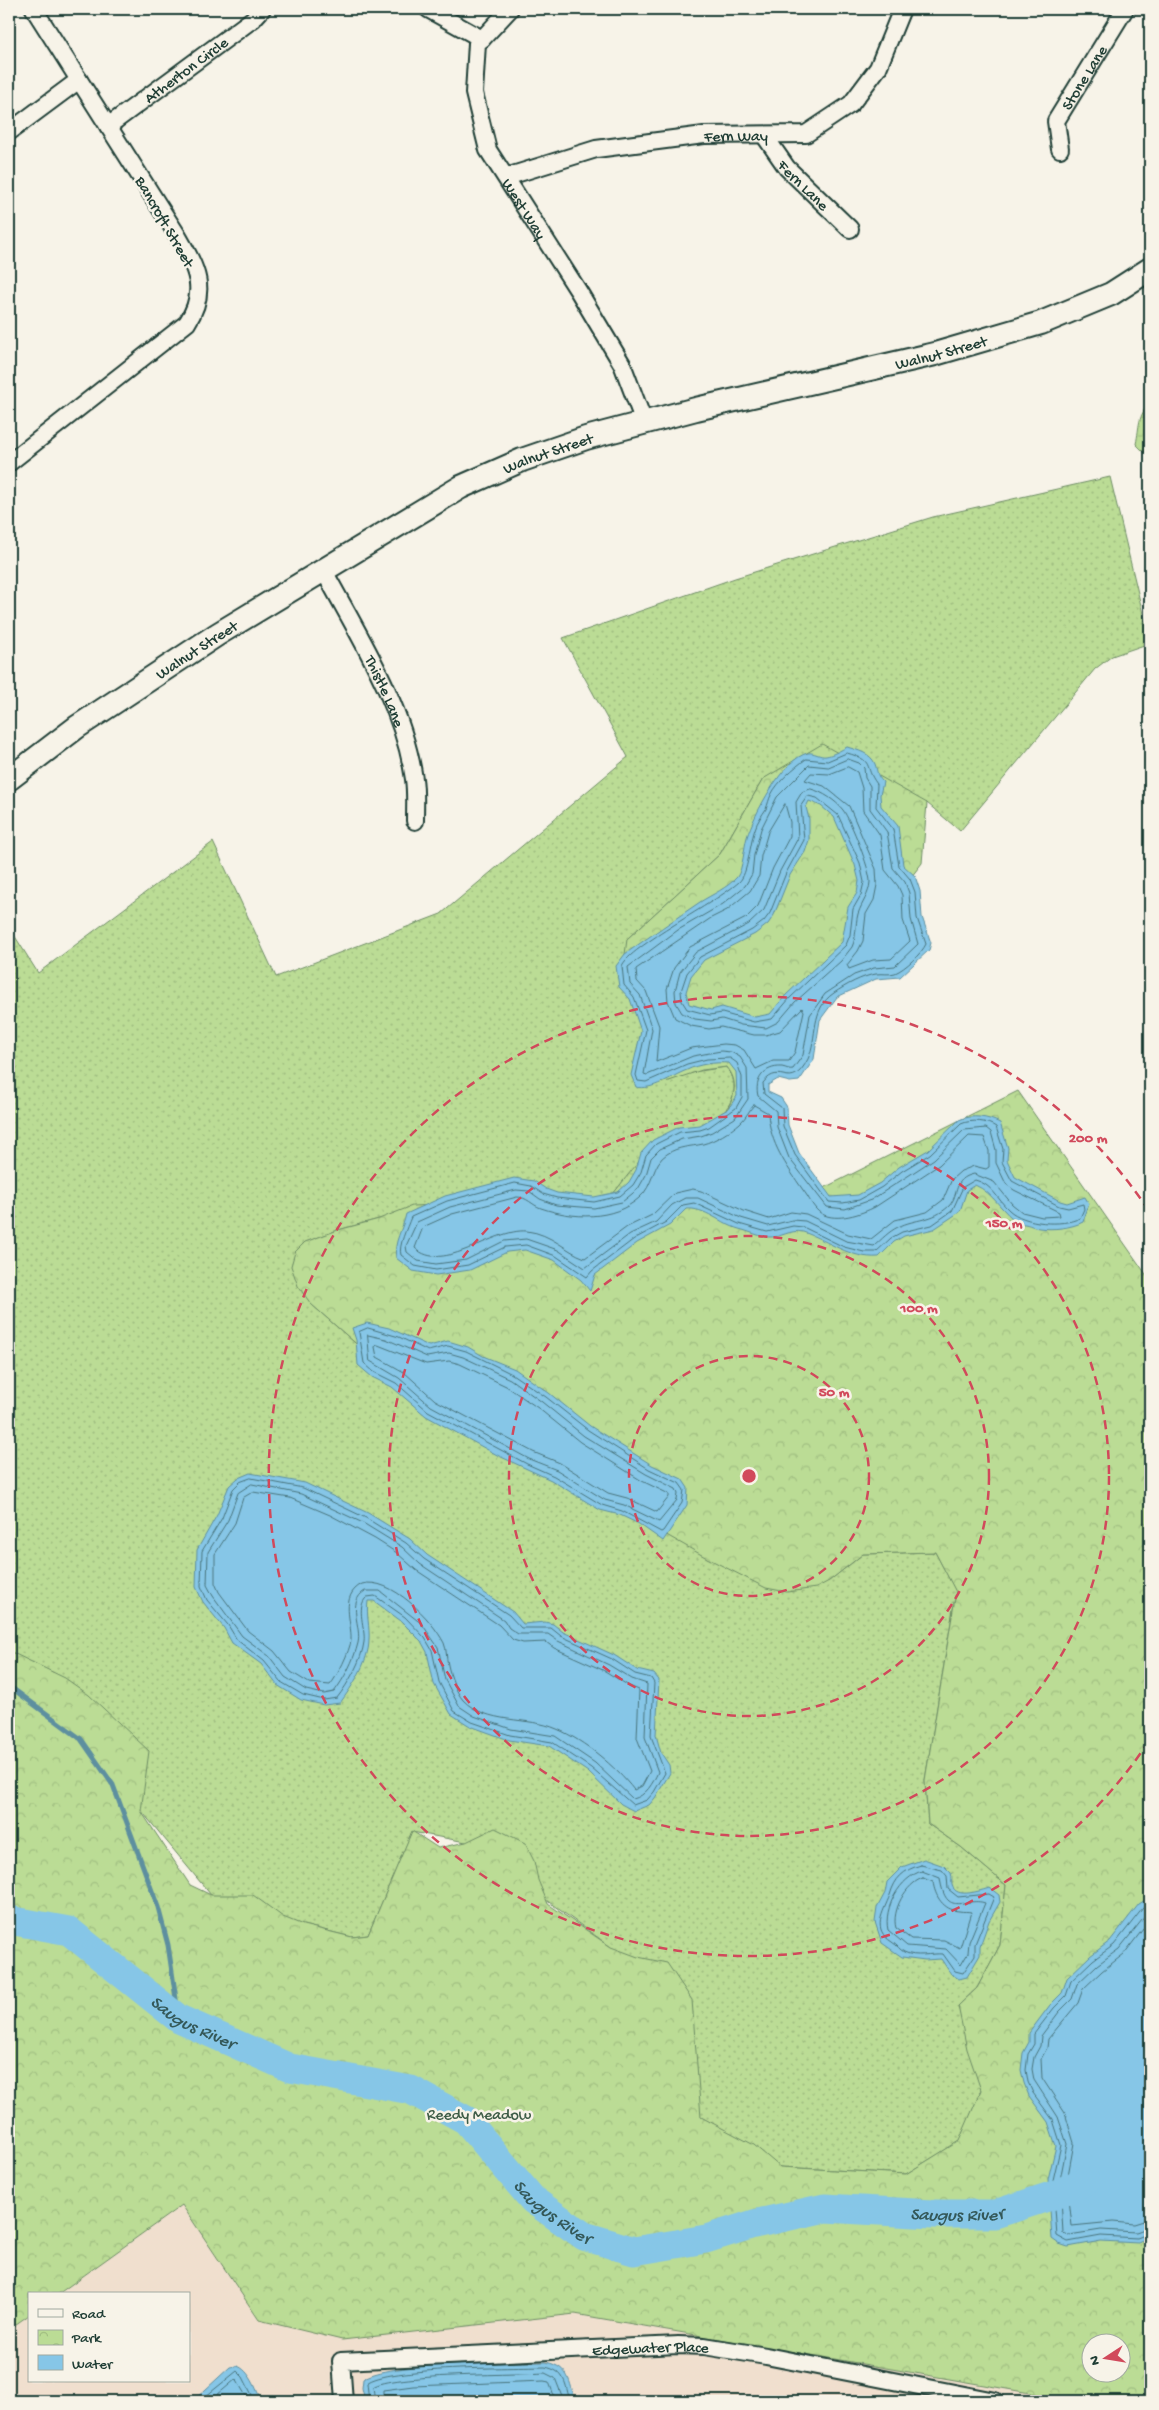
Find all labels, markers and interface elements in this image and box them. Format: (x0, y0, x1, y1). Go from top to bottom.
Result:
street label: Atherton Circle (142, 34, 234, 109)
street label: Stone Lane (1059, 42, 1114, 115)
street label: Fern Way (703, 128, 768, 148)
street label: Fern Lane (771, 157, 832, 217)
street label: Bancroft Street (129, 173, 197, 273)
street label: West Way (496, 176, 549, 244)
street label: Walnut Street (894, 333, 991, 376)
street label: Walnut Street (501, 430, 597, 480)
street label: Walnut Street (153, 617, 244, 685)
street label: Thistle Lane (358, 652, 407, 731)
text: 200 m (1069, 1130, 1108, 1148)
text: 150 m (985, 1215, 1023, 1233)
text: 100 m (899, 1300, 938, 1318)
text: 50 m (819, 1384, 850, 1402)
centre of rings (740, 1467, 758, 1485)
water label: Saugus River (145, 1992, 241, 2057)
park label: Reedy Meadow (427, 2107, 532, 2126)
water label: Saugus River (508, 2177, 597, 2252)
water label: Saugus River (910, 2203, 1011, 2227)
legend (28, 2292, 190, 2382)
text: Road (72, 2306, 106, 2324)
text: Park (71, 2330, 102, 2348)
north arrow (1082, 2332, 1132, 2382)
street label: Edgewater Place (592, 2339, 711, 2362)
text: N (1086, 2354, 1105, 2366)
text: Water (72, 2356, 114, 2374)

